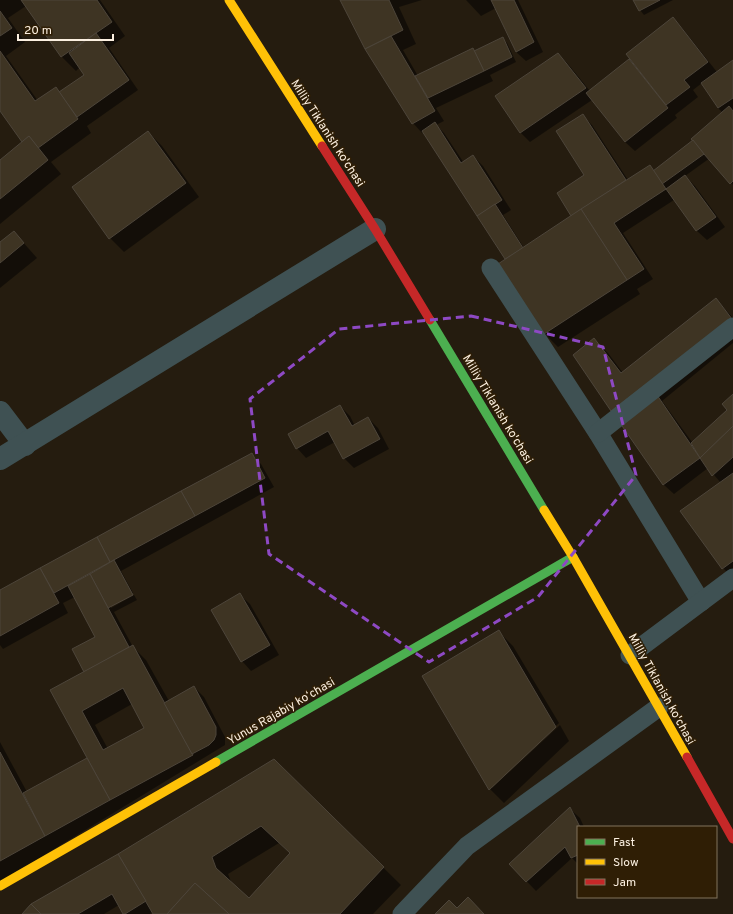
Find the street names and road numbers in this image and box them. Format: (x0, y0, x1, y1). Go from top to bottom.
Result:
street label: Milliy Tiklanish ko'chasi (286, 77, 368, 190)
street label: Milliy Tiklanish ko'chasi (458, 352, 536, 467)
street label: Milliy Tiklanish ko'chasi (624, 631, 698, 748)
street label: Yunus Rajabiy koʻchasi (225, 675, 338, 749)

